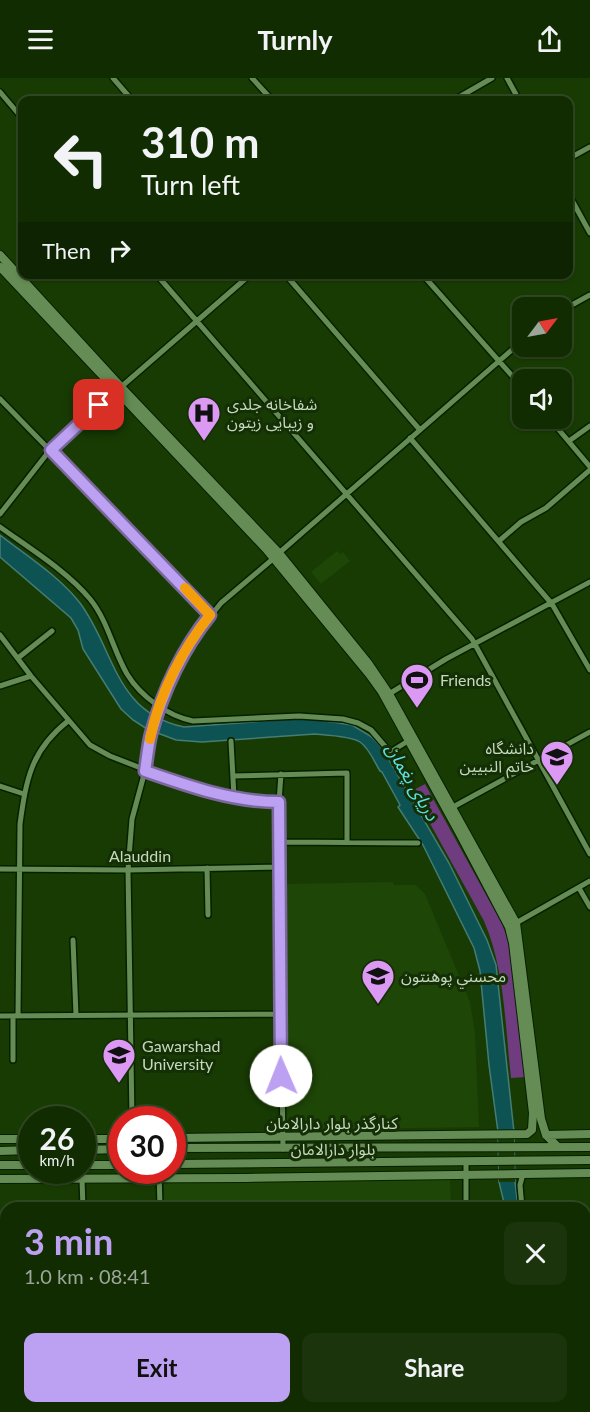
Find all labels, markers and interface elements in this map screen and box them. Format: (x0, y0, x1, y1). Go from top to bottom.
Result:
icon: menu (24, 23, 57, 56)
text: Turnly (257, 23, 333, 56)
icon: share (533, 23, 566, 56)
text: 310 m (141, 117, 259, 167)
icon: left (42, 120, 120, 198)
text: Turn left (141, 168, 240, 201)
icon: right (103, 234, 136, 267)
text: Then (42, 237, 91, 264)
north arrow (512, 297, 572, 357)
map controls (512, 297, 572, 429)
button: sound (512, 369, 572, 429)
pin (73, 379, 124, 430)
icon: arrive (82, 388, 115, 421)
place label: شفاخانه جلدی و زیبایی زیتون (227, 394, 317, 432)
hospital icon: شفاخانه جلدی و زیبایی زیتون (186, 395, 222, 442)
sports icon: Friends (399, 662, 435, 709)
place label: Friends (440, 670, 491, 689)
place label: دانشگاه خاتم النبیین (459, 738, 534, 779)
water label: دریای پغمان (380, 739, 444, 826)
school or university icon: دانشگاه خاتم النبیین (539, 739, 575, 786)
street label: Alauddin (109, 846, 171, 865)
school or university icon: محسني پوهنتون (360, 958, 396, 1005)
place label: محسني پوهنتون (401, 966, 506, 989)
place label: Gawarshad University (142, 1036, 221, 1073)
school or university icon: Gawarshad University (101, 1037, 137, 1084)
position arrow (249, 1044, 313, 1108)
speed limit sign: 30 (108, 1106, 186, 1184)
street label: کنارگذر بلوار دارالامان (266, 1113, 398, 1133)
text: 26 (40, 1120, 74, 1156)
street label: بلوار دارالامان (291, 1139, 375, 1159)
text: km/h (39, 1151, 75, 1169)
text: 3 min (24, 1219, 113, 1263)
button: close (504, 1222, 567, 1285)
text: 1.0 km · 08:41 (24, 1264, 151, 1288)
button: Exit (24, 1333, 290, 1402)
button: Share (302, 1333, 567, 1402)

